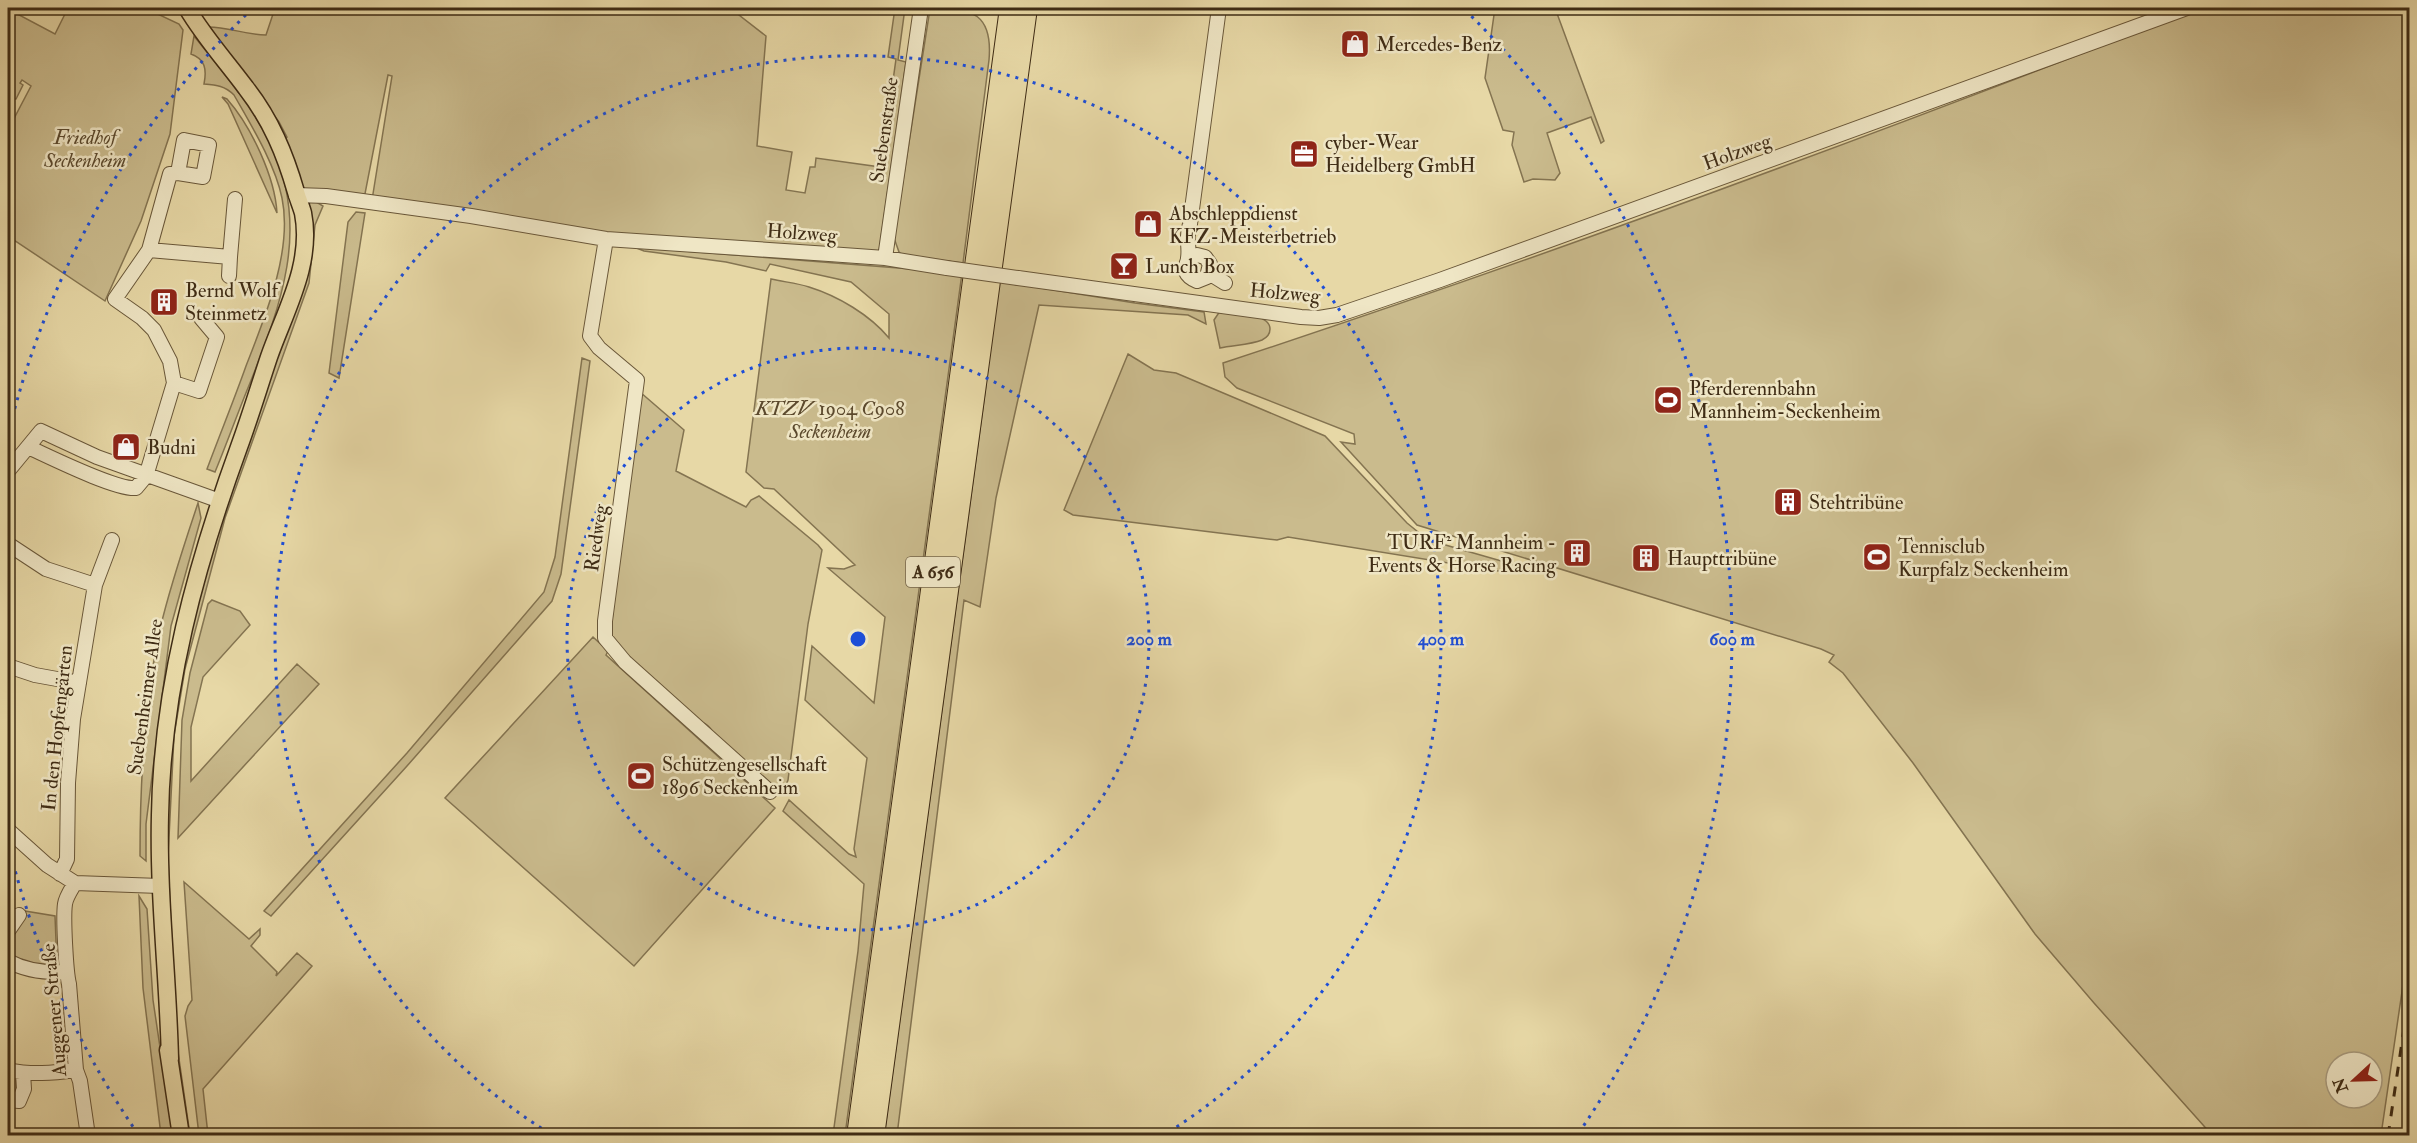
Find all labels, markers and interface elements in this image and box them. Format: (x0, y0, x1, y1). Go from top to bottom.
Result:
shop icon: Mercedes-Benz (1339, 28, 1371, 60)
place label: Mercedes-Benz (1376, 32, 1502, 57)
street label: Suebenstraße (864, 76, 904, 184)
park label: Friedhof Seckenheim (43, 125, 126, 173)
street label: Holzweg (1699, 128, 1776, 176)
place label: cyber-Wear Heidelberg GmbH (1325, 130, 1476, 178)
office icon: cyber-Wear Heidelberg GmbH (1288, 138, 1320, 170)
place label: Abschleppdienst KFZ-Meisterbetrieb (1168, 201, 1337, 249)
shop icon: Abschleppdienst KFZ-Meisterbetrieb (1132, 208, 1164, 240)
street label: Holzweg (766, 218, 839, 248)
bar icon: Lunch Box (1108, 250, 1140, 282)
place label: Lunch Box (1145, 254, 1234, 279)
street label: Holzweg (1249, 277, 1323, 309)
place label: Bernd Wolf Steinmetz (185, 278, 281, 326)
building icon: Bernd Wolf Steinmetz (148, 286, 180, 318)
place label: Pferderennbahn Mannheim-Seckenheim (1689, 376, 1881, 424)
sports icon: Pferderennbahn Mannheim-Seckenheim (1652, 384, 1684, 416)
park label: KTZV 1904 C908 Seckenheim (754, 396, 905, 444)
shop icon: Budni (110, 431, 142, 463)
place label: Budni (147, 435, 196, 460)
building icon: Stehtribüne (1772, 486, 1804, 518)
place label: Stehtribüne (1809, 490, 1903, 515)
street label: Riedweg (579, 501, 613, 573)
place label: TURF² Mannheim - Events & Horse Racing (1368, 530, 1557, 578)
place label: Tennisclub Kurpfalz Seckenheim (1898, 534, 2069, 583)
building icon: TURF² Mannheim - Events & Horse Racing (1561, 537, 1593, 569)
sports icon: Tennisclub Kurpfalz Seckenheim (1861, 541, 1893, 573)
building icon: Haupttribüne (1630, 542, 1662, 574)
place label: Haupttribüne (1667, 546, 1777, 572)
road number: A 656 (906, 557, 960, 587)
street label: Suebenheimer Allee (122, 617, 168, 777)
text: 200 m (1126, 628, 1173, 651)
text: 400 m (1417, 628, 1465, 651)
text: 600 m (1709, 628, 1756, 651)
centre of rings (848, 629, 868, 649)
street label: In den Hopfengärten (36, 644, 79, 812)
place label: Schützengesellschaft 1896 Seckenheim (662, 752, 827, 800)
sports icon: Schützengesellschaft 1896 Seckenheim (625, 760, 657, 792)
street label: Auggener Straße (36, 942, 72, 1079)
north arrow (2324, 1050, 2384, 1110)
text: N (2329, 1074, 2353, 1097)

